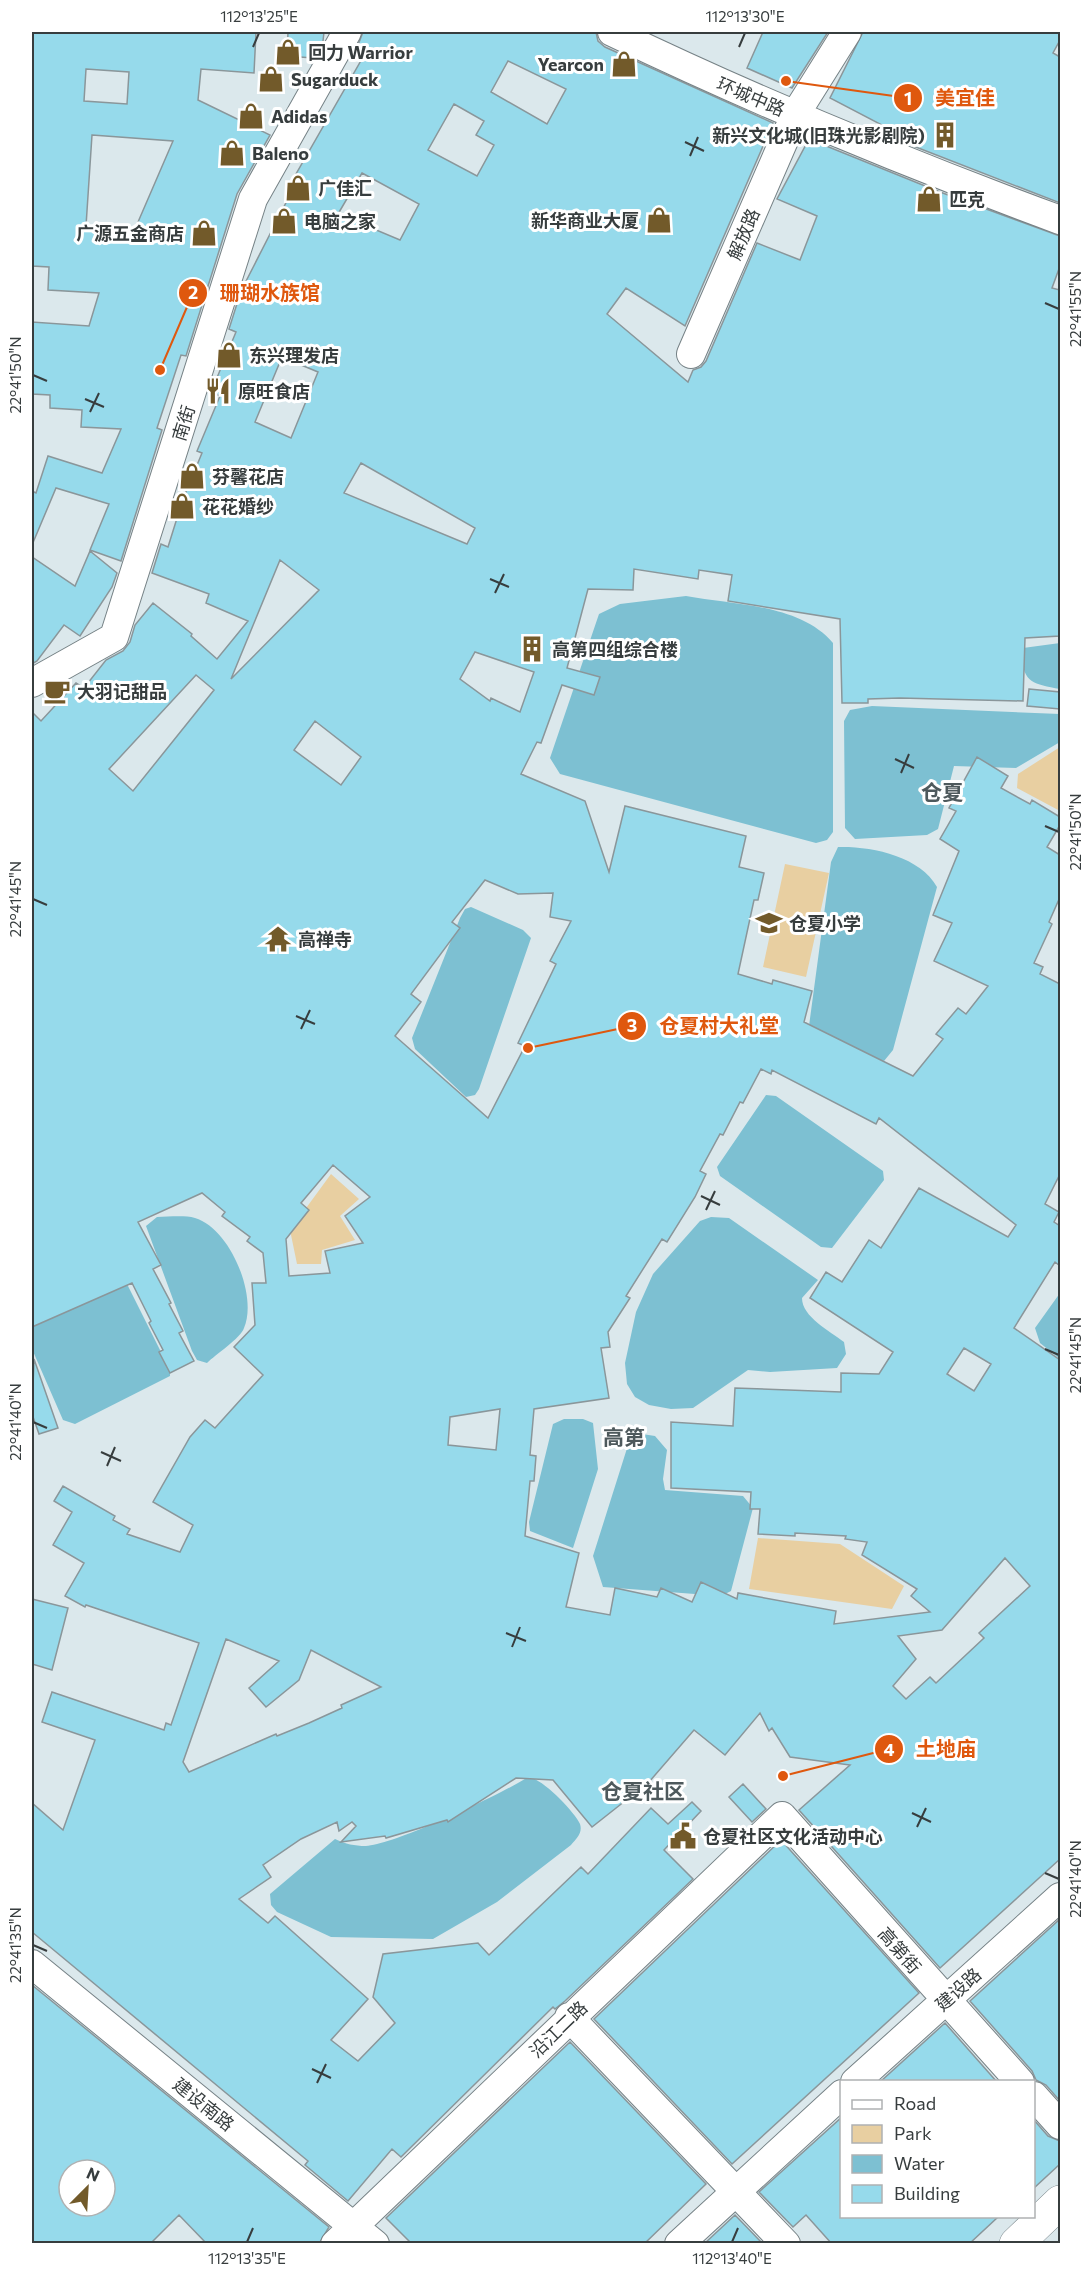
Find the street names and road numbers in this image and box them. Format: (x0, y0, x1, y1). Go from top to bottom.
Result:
street label: 环城中路 (714, 72, 788, 120)
street label: 解放路 (722, 205, 764, 263)
street label: 南街 (167, 403, 199, 443)
street label: 高第街 (874, 1922, 926, 1978)
street label: 建设路 (931, 1963, 985, 2015)
street label: 沿江二路 (524, 1996, 592, 2062)
street label: 建设南路 (169, 2073, 239, 2135)

